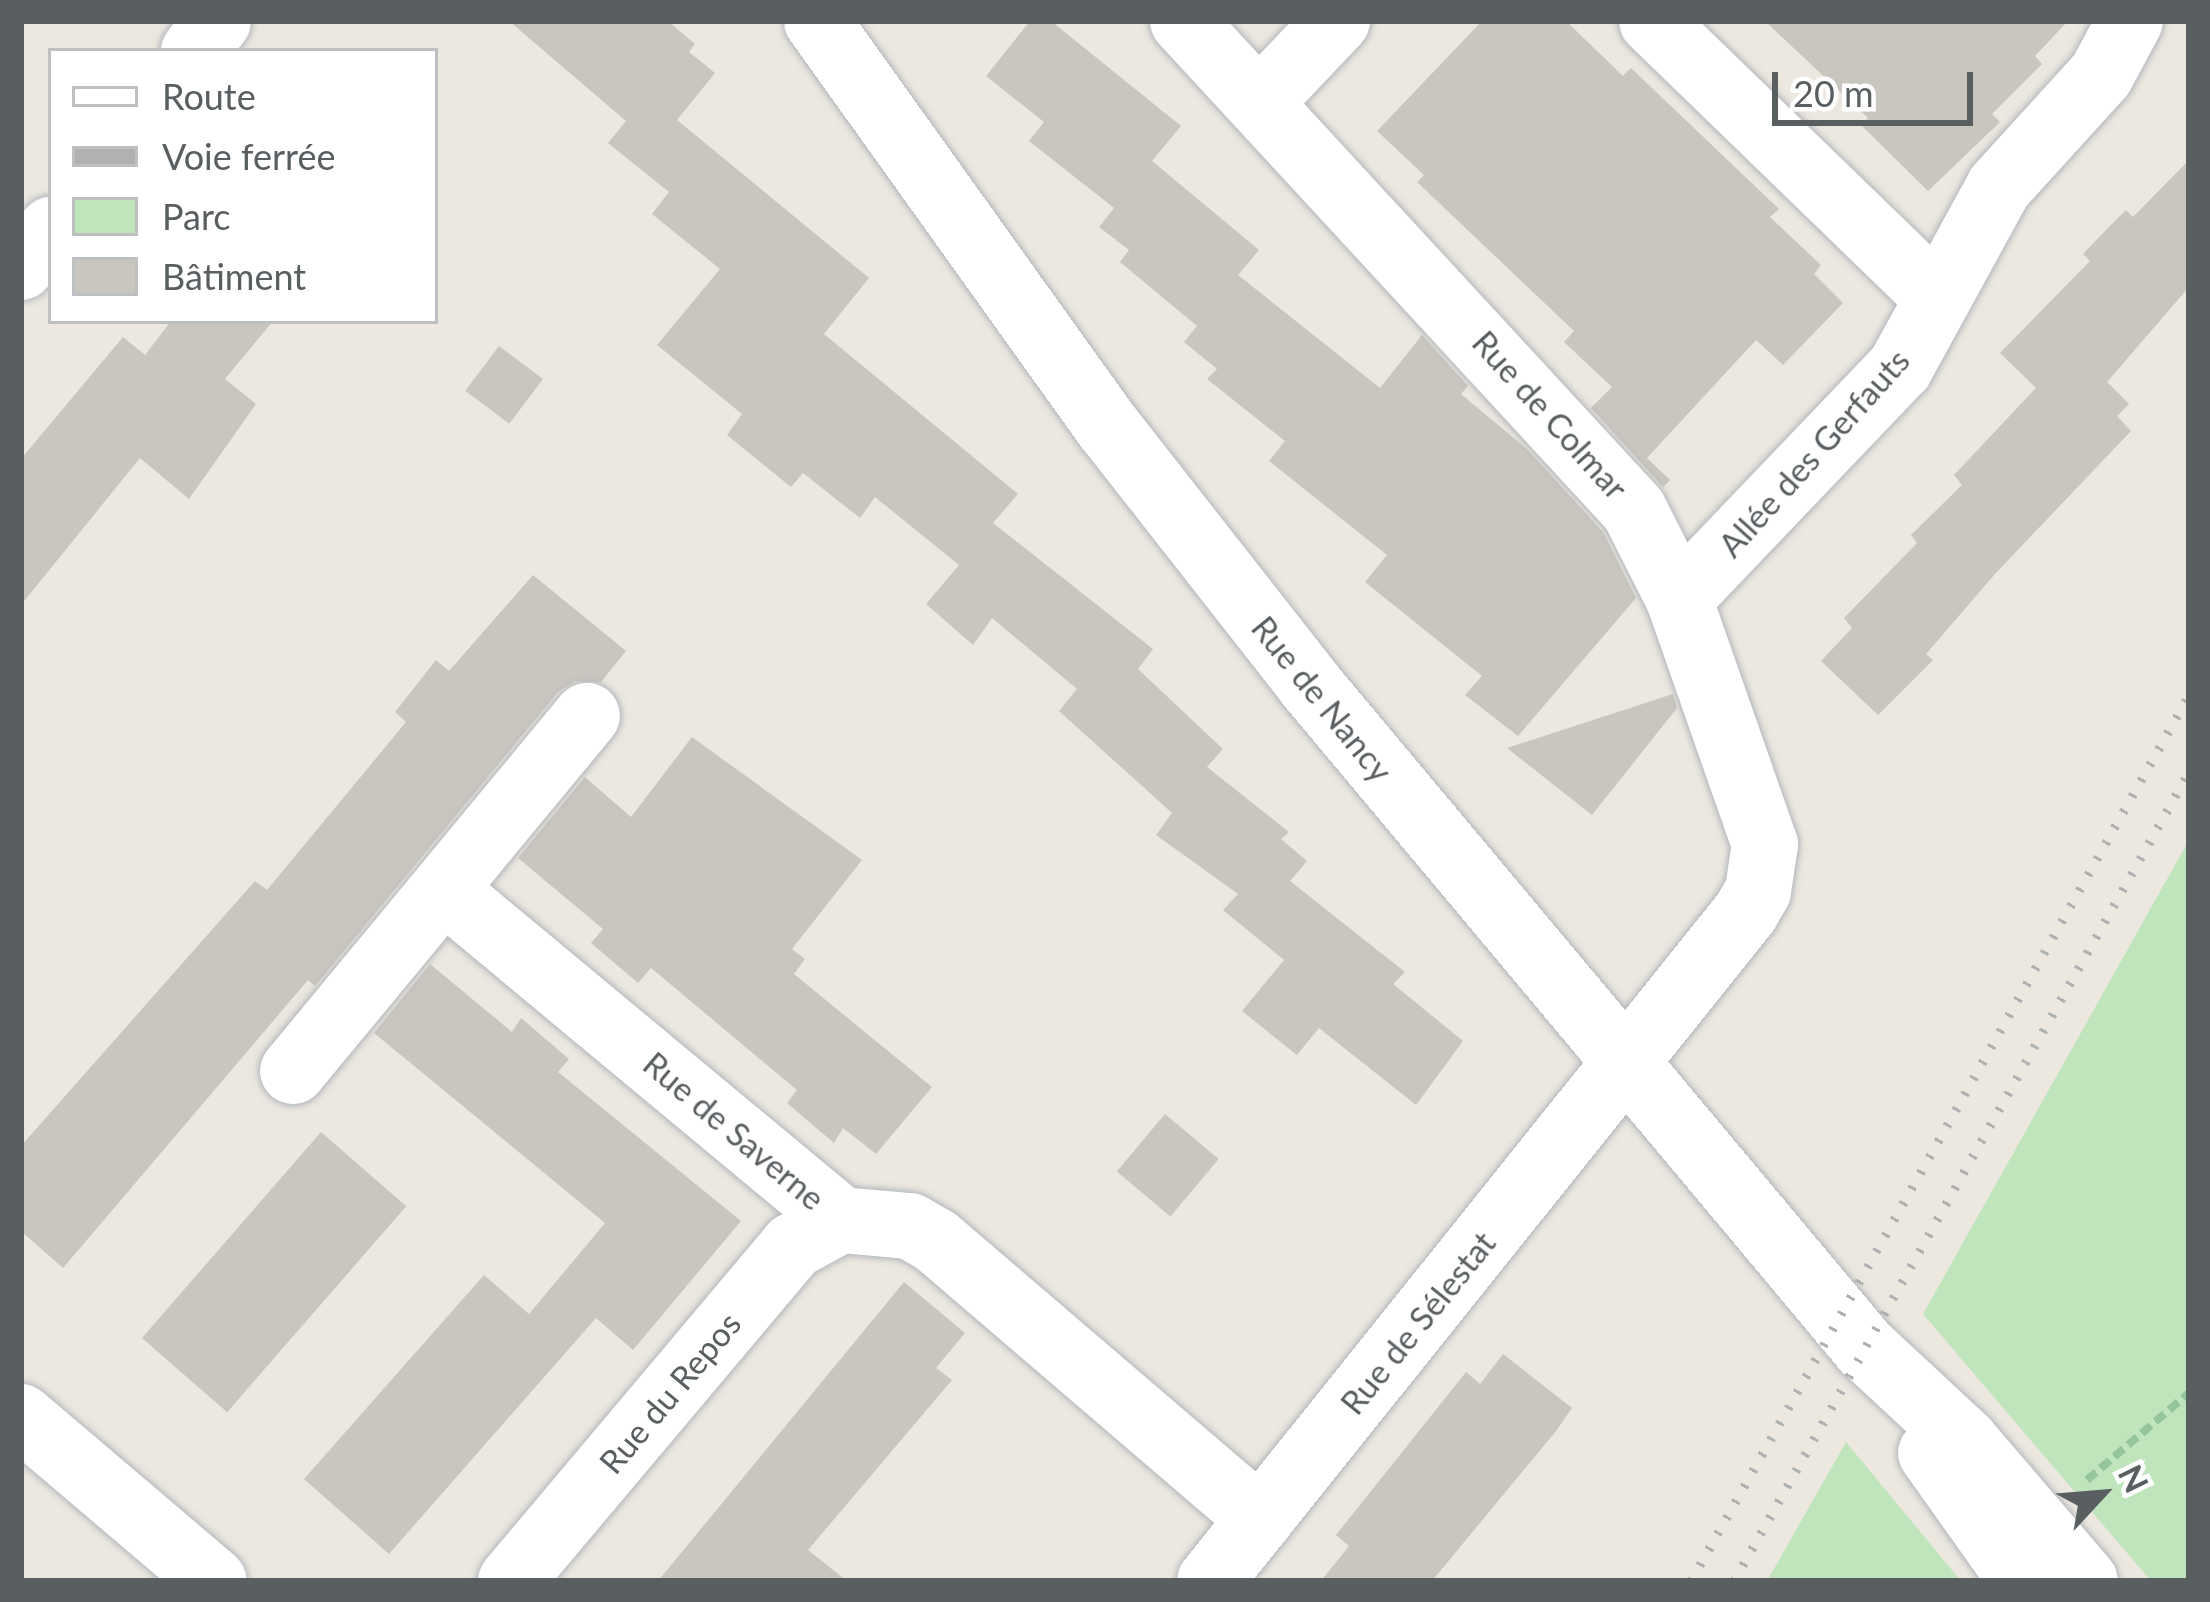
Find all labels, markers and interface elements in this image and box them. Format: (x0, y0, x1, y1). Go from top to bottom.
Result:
legend (48, 48, 438, 324)
scale bar (1778, 48, 1979, 122)
text: 20 m (1793, 71, 1874, 115)
text: Route (162, 74, 256, 118)
text: Voie ferrée (162, 134, 335, 178)
text: Parc (162, 194, 231, 238)
text: Bâtiment (162, 254, 306, 298)
street label: Rue de Colmar (1464, 323, 1636, 507)
street label: Allée des Gerfauts (1710, 341, 1918, 565)
street label: Rue de Nancy (1243, 608, 1401, 790)
street label: Rue de Saverne (635, 1044, 833, 1218)
street label: Rue de Sélestat (1332, 1224, 1504, 1422)
street label: Rue du Repos (591, 1304, 749, 1482)
north arrow (2042, 1434, 2162, 1554)
text: N (2111, 1458, 2158, 1498)

